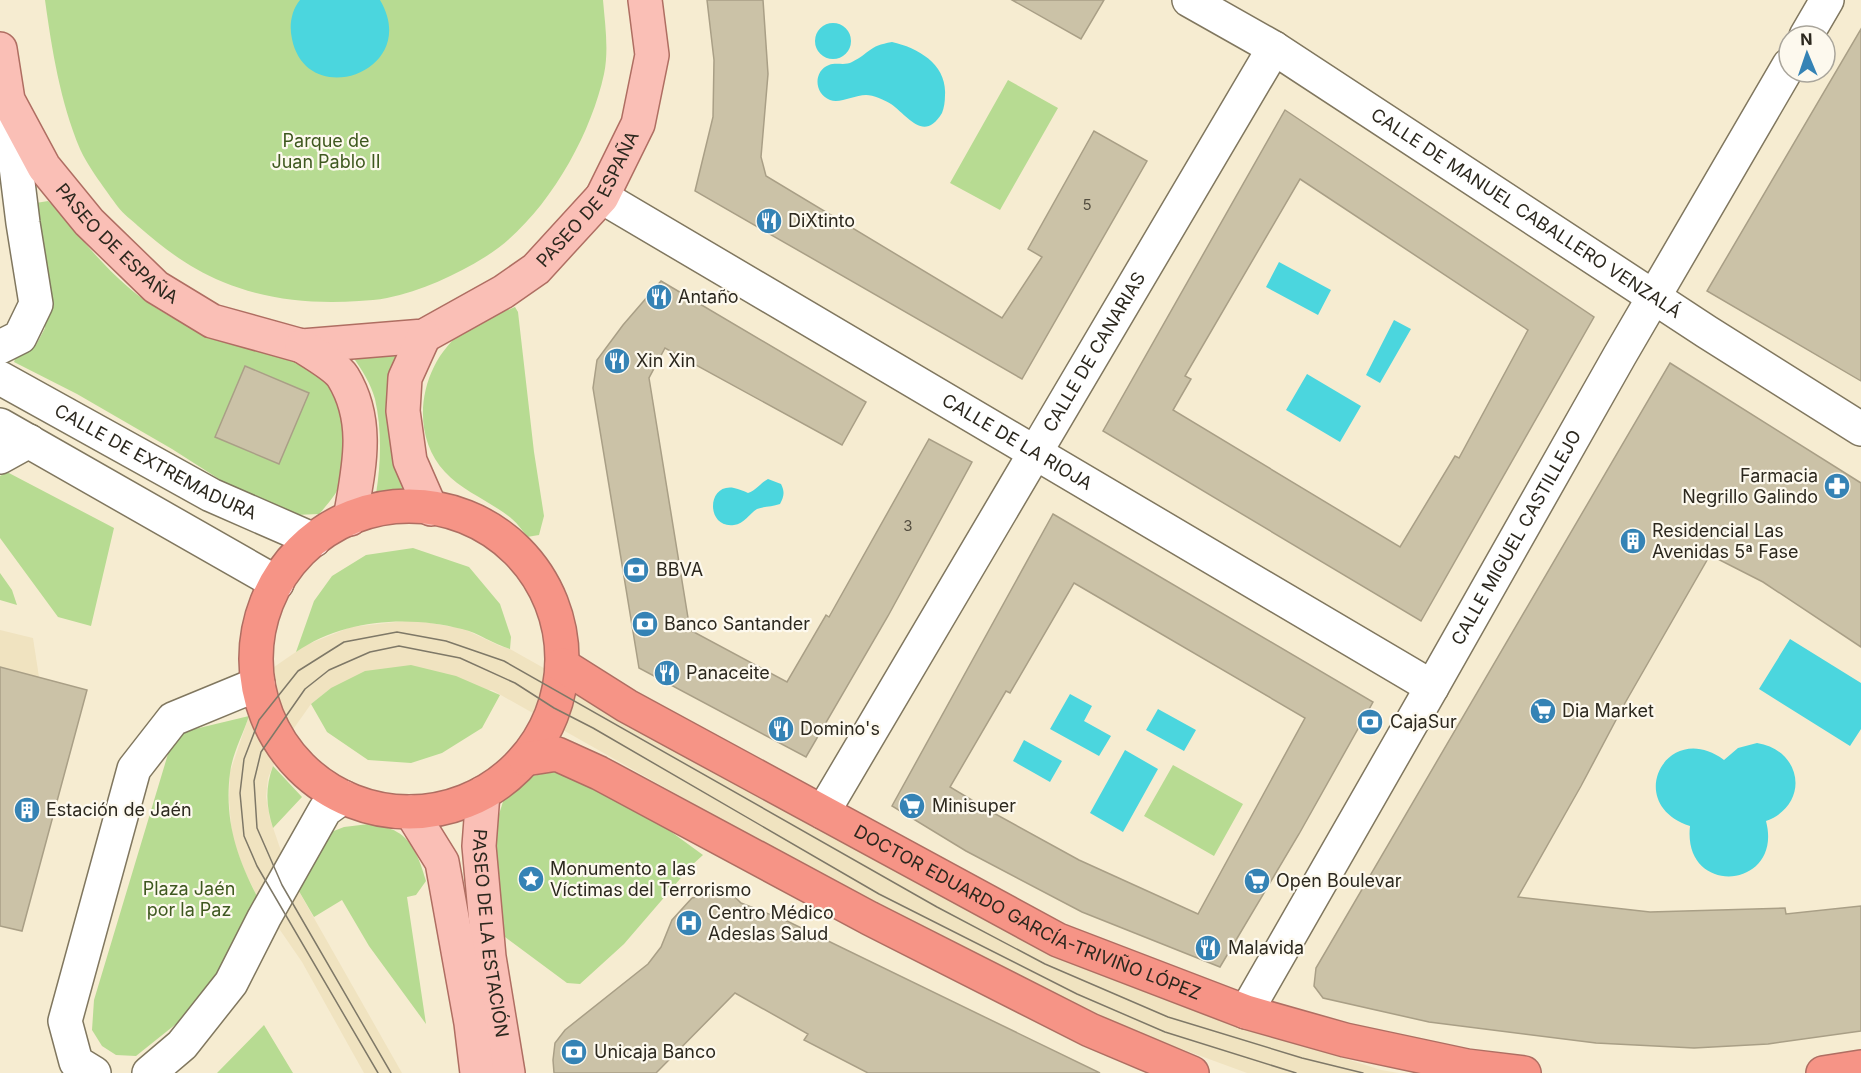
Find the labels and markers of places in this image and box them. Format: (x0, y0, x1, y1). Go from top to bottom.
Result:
restaurant icon: DiXtinto (754, 206, 784, 236)
place label: DiXtinto (788, 210, 855, 231)
restaurant icon: Antaño (644, 282, 674, 312)
place label: Antaño (678, 286, 739, 307)
restaurant icon: Xin Xin (602, 346, 632, 376)
place label: Xin Xin (636, 350, 696, 371)
place label: Farmacia Negrillo Galindo (1682, 465, 1818, 507)
pharmacy icon: Farmacia Negrillo Galindo (1822, 471, 1852, 501)
place label: Residencial Las Avenidas 5ª Fase (1652, 520, 1799, 562)
building icon: Residencial Las Avenidas 5ª Fase (1618, 526, 1648, 556)
bank icon: BBVA (621, 555, 651, 585)
place label: BBVA (656, 559, 703, 580)
bank icon: Banco Santander (630, 609, 660, 639)
place label: Banco Santander (664, 613, 810, 634)
restaurant icon: Panaceite (652, 658, 682, 688)
place label: Panaceite (686, 662, 770, 683)
supermarket icon: Dia Market (1528, 696, 1558, 726)
place label: Dia Market (1562, 700, 1654, 721)
bank icon: CajaSur (1355, 707, 1385, 737)
place label: CajaSur (1390, 711, 1457, 732)
restaurant icon: Domino's (766, 714, 796, 744)
place label: Domino's (800, 718, 880, 739)
supermarket icon: Minisuper (897, 791, 927, 821)
building icon: Estación de Jaén (12, 795, 42, 825)
place label: Minisuper (932, 795, 1016, 816)
place label: Estación de Jaén (46, 799, 192, 820)
place label: Monumento a las Víctimas del Terrorismo (550, 858, 751, 900)
place icon: Monumento a las Víctimas del Terrorismo (516, 864, 546, 894)
supermarket icon: Open Boulevar (1242, 866, 1272, 896)
place label: Open Boulevar (1276, 870, 1402, 891)
place label: Centro Médico Adeslas Salud (708, 902, 834, 944)
hospital icon: Centro Médico Adeslas Salud (674, 908, 704, 938)
restaurant icon: Malavida (1193, 933, 1223, 963)
place label: Malavida (1228, 937, 1304, 958)
bank icon: Unicaja Banco (559, 1037, 589, 1067)
place label: Unicaja Banco (594, 1041, 716, 1062)

